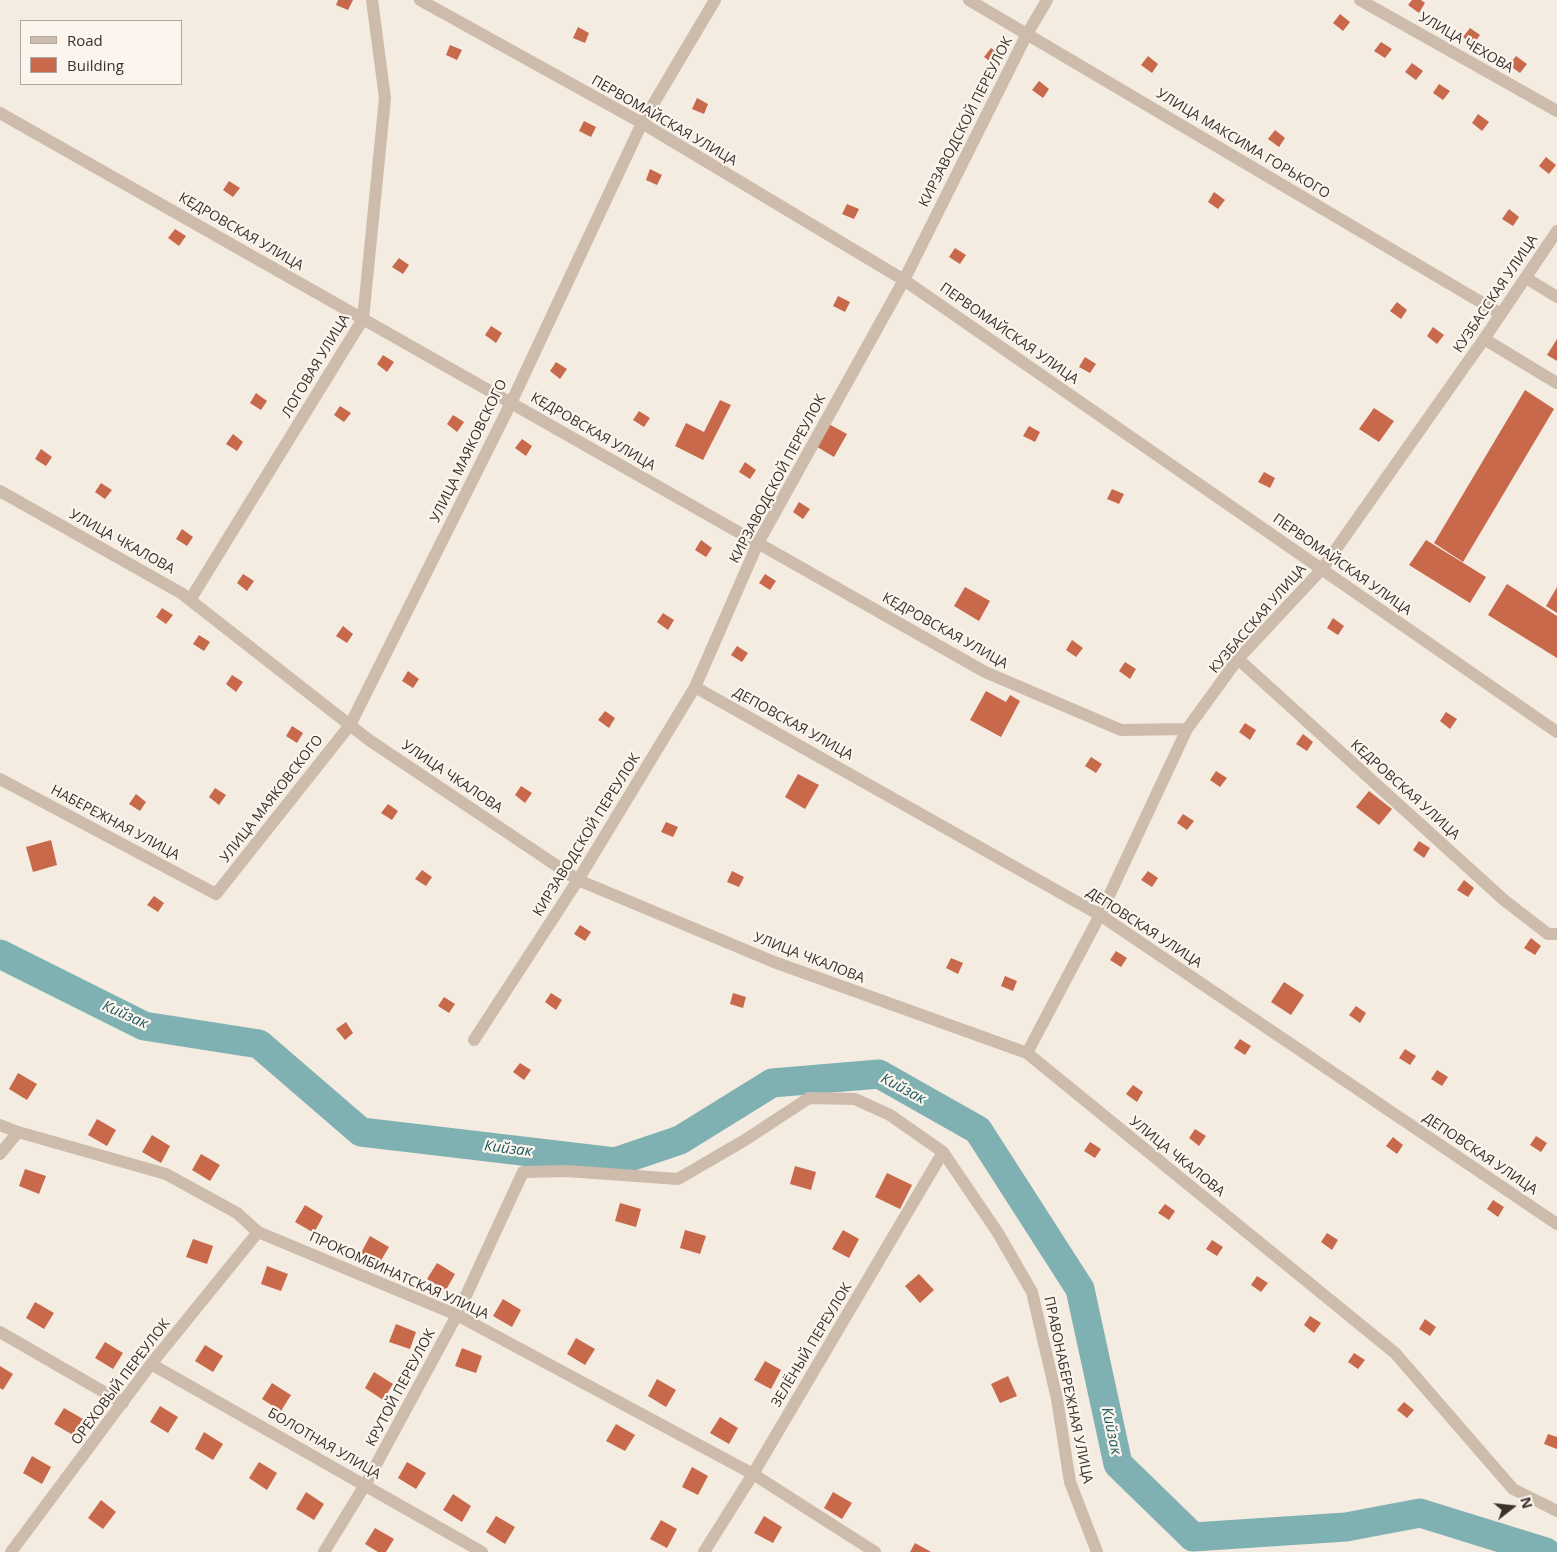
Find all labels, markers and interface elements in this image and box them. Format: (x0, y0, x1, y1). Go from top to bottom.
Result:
street label: УЛИЦА ЧЕХОВА (1416, 9, 1516, 77)
legend (20, 20, 182, 85)
text: Road (67, 30, 103, 50)
street label: КИРЗАВОДСКОЙ ПЕРЕУЛОК (916, 34, 1016, 210)
text: Building (67, 55, 124, 75)
street label: ПЕРВОМАЙСКАЯ УЛИЦА (588, 72, 740, 170)
street label: УЛИЦА МАКСИМА ГОРЬКОГО (1153, 85, 1333, 203)
street label: КЕДРОВСКАЯ УЛИЦА (176, 189, 306, 275)
street label: КУЗБАССКАЯ УЛИЦА (1450, 232, 1542, 356)
street label: ПЕРВОМАЙСКАЯ УЛИЦА (936, 280, 1082, 388)
street label: ЛОГОВАЯ УЛИЦА (279, 311, 353, 421)
street label: УЛИЦА МАЯКОВСКОГО (427, 377, 511, 525)
street label: КЕДРОВСКАЯ УЛИЦА (528, 389, 658, 475)
street label: КИРЗАВОДСКОЙ ПЕРЕУЛОК (726, 392, 830, 566)
street label: УЛИЦА ЧКАЛОВА (66, 506, 178, 578)
street label: ПЕРВОМАЙСКАЯ УЛИЦА (1269, 511, 1415, 619)
street label: КУЗБАССКАЯ УЛИЦА (1206, 561, 1310, 677)
street label: КЕДРОВСКАЯ УЛИЦА (879, 589, 1011, 673)
street label: ДЕПОВСКАЯ УЛИЦА (730, 684, 856, 764)
street label: УЛИЦА МАЯКОВСКОГО (217, 732, 327, 866)
street label: КЕДРОВСКАЯ УЛИЦА (1347, 736, 1463, 844)
street label: УЛИЦА ЧКАЛОВА (399, 737, 505, 817)
street label: КИРЗАВОДСКОЙ ПЕРЕУЛОК (530, 751, 644, 919)
street label: НАБЕРЕЖНАЯ УЛИЦА (48, 782, 182, 864)
street label: ДЕПОВСКАЯ УЛИЦА (1083, 884, 1205, 972)
street label: УЛИЦА ЧКАЛОВА (751, 929, 867, 987)
water label: Кийзак (99, 997, 151, 1033)
water label: Кийзак (878, 1070, 928, 1108)
street label: ДЕПОВСКАЯ УЛИЦА (1420, 1109, 1540, 1199)
street label: УЛИЦА ЧКАЛОВА (1126, 1113, 1228, 1201)
water label: Кийзак (483, 1137, 533, 1161)
street label: ПРОКОМБИНАТСКАЯ УЛИЦА (307, 1229, 491, 1323)
street label: ЗЕЛЁНЫЙ ПЕРЕУЛОК (768, 1280, 856, 1410)
street label: ПРАВОНАБЕРЕЖНАЯ УЛИЦА (1040, 1295, 1096, 1485)
street label: ОРЕХОВЫЙ ПЕРЕУЛОК (68, 1316, 174, 1448)
street label: КРУТОЙ ПЕРЕУЛОК (363, 1326, 439, 1450)
street label: БОЛОТНАЯ УЛИЦА (264, 1405, 384, 1483)
water label: Кийзак (1097, 1406, 1125, 1456)
north arrow (1487, 1482, 1537, 1532)
text: N (1516, 1495, 1538, 1511)

